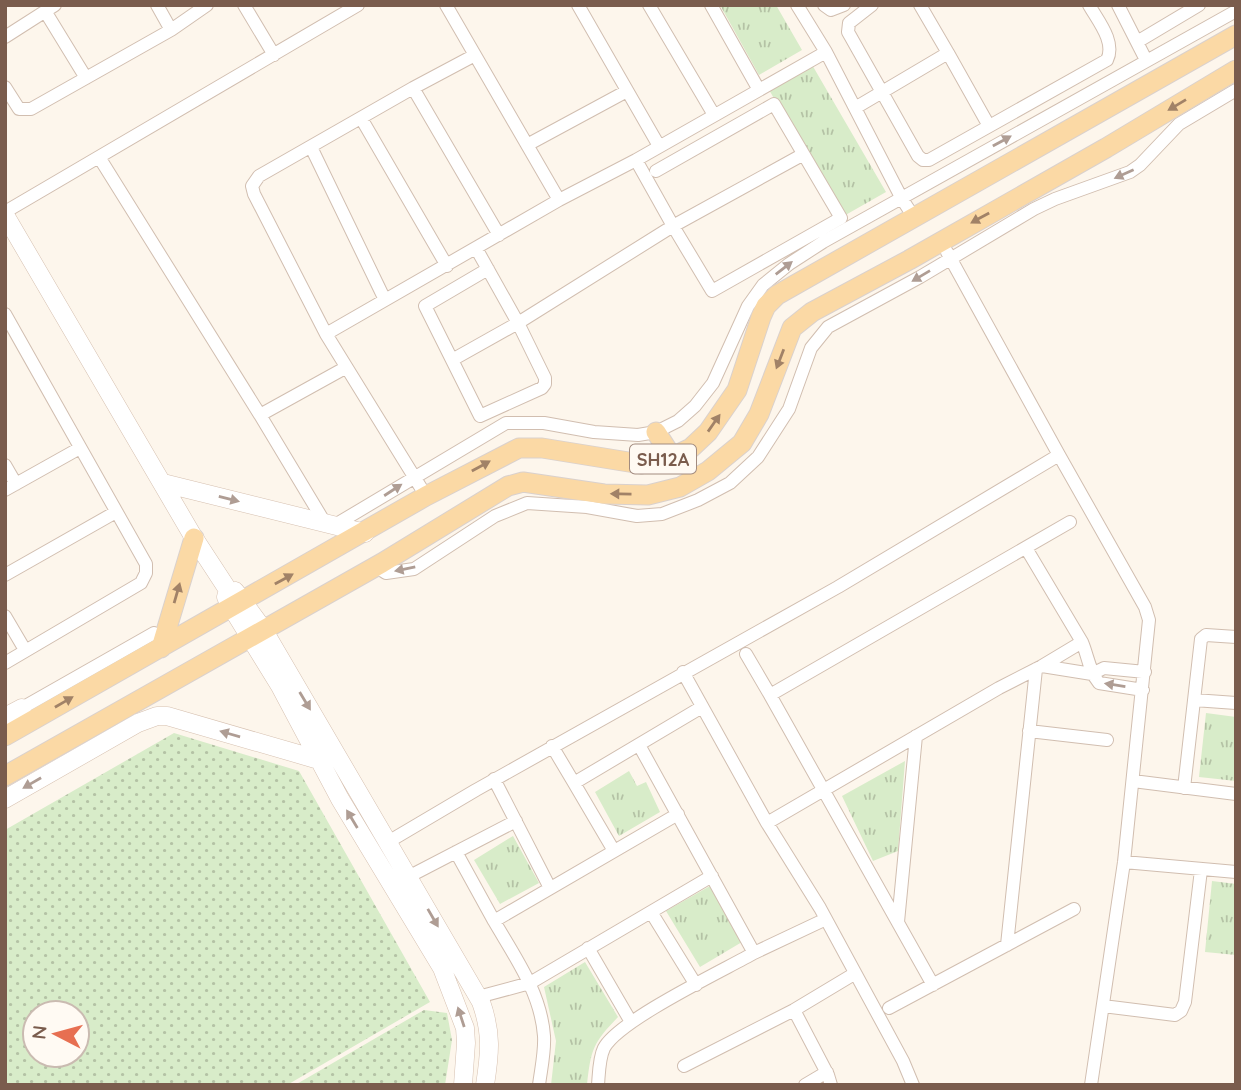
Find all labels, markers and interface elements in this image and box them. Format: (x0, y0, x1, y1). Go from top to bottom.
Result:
one-way arrow (1168, 99, 1187, 111)
one-way arrow (992, 135, 1012, 147)
one-way arrow (1113, 169, 1134, 180)
one-way arrow (971, 212, 990, 224)
one-way arrow (775, 260, 793, 275)
one-way arrow (912, 270, 931, 282)
one-way arrow (774, 349, 785, 370)
one-way arrow (707, 414, 721, 432)
road number: SH12A (630, 444, 696, 474)
one-way arrow (472, 460, 491, 472)
one-way arrow (384, 484, 403, 497)
one-way arrow (610, 488, 632, 500)
one-way arrow (218, 494, 240, 505)
one-way arrow (394, 564, 416, 575)
one-way arrow (274, 573, 294, 585)
one-way arrow (172, 582, 182, 603)
one-way arrow (1104, 680, 1126, 691)
one-way arrow (299, 692, 312, 711)
one-way arrow (54, 696, 74, 708)
one-way arrow (219, 729, 240, 739)
one-way arrow (22, 777, 42, 789)
one-way arrow (345, 809, 358, 828)
one-way arrow (427, 909, 439, 928)
north arrow (21, 999, 91, 1069)
one-way arrow (455, 1007, 466, 1028)
text: N (26, 1024, 52, 1040)

